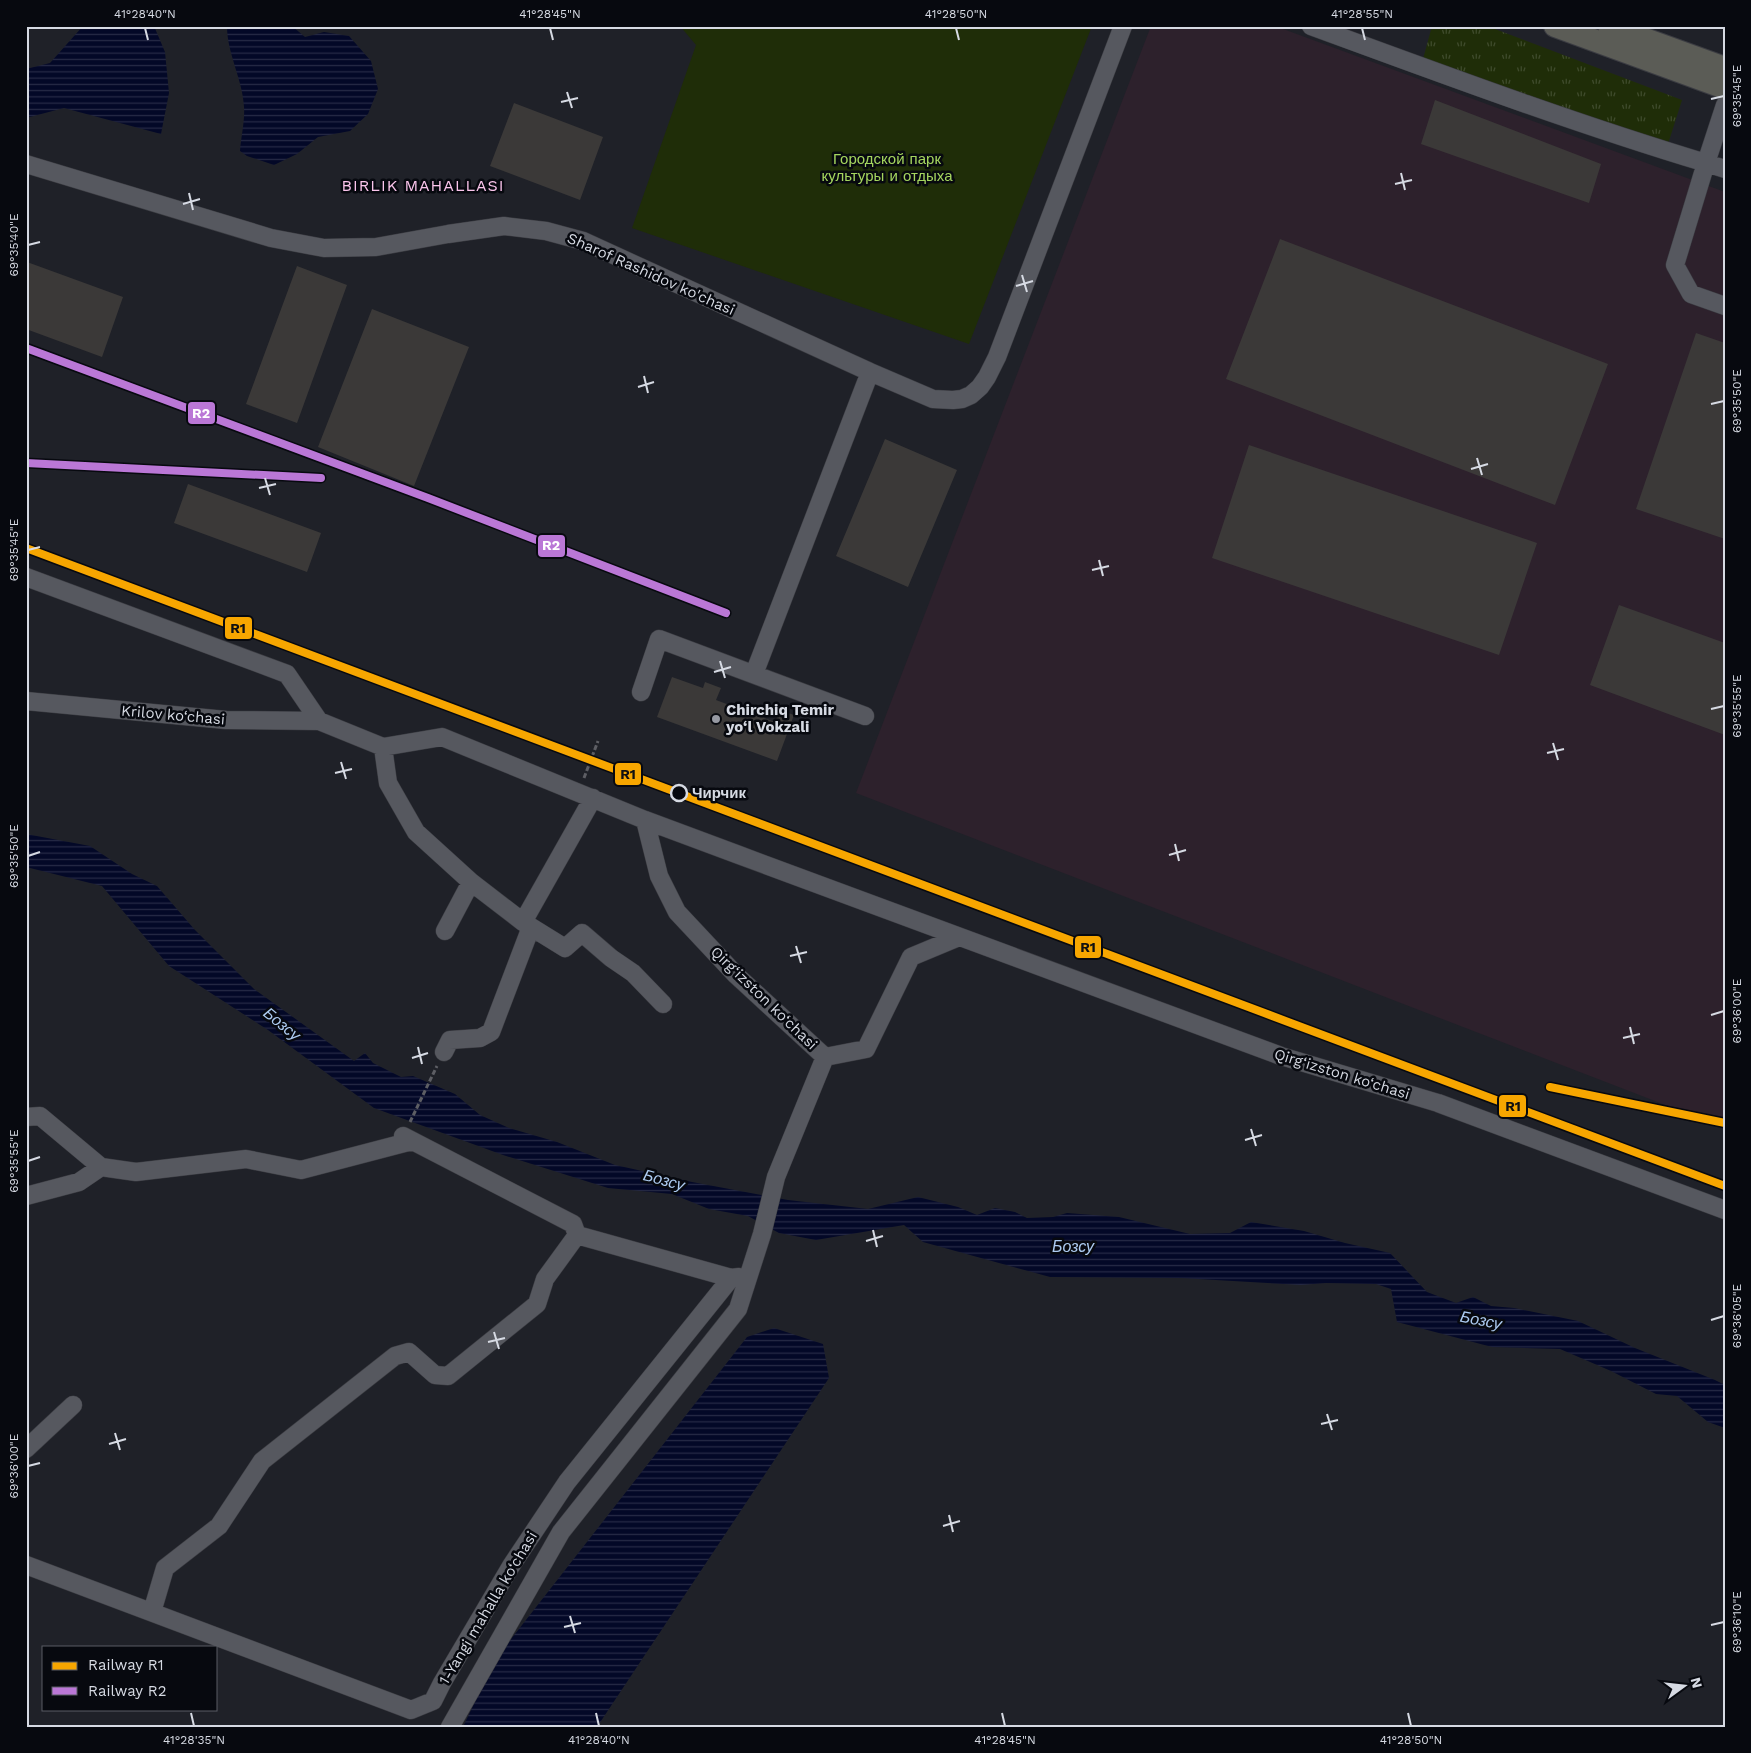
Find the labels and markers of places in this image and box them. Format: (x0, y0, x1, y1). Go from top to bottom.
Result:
place label: Chirchiq Temir yo‘l Vokzali (725, 701, 834, 736)
marker: Chirchiq Temir yo‘l Vokzali (710, 713, 722, 725)
marker: Чирчик (670, 784, 688, 802)
place label: Чирчик (692, 784, 746, 802)

